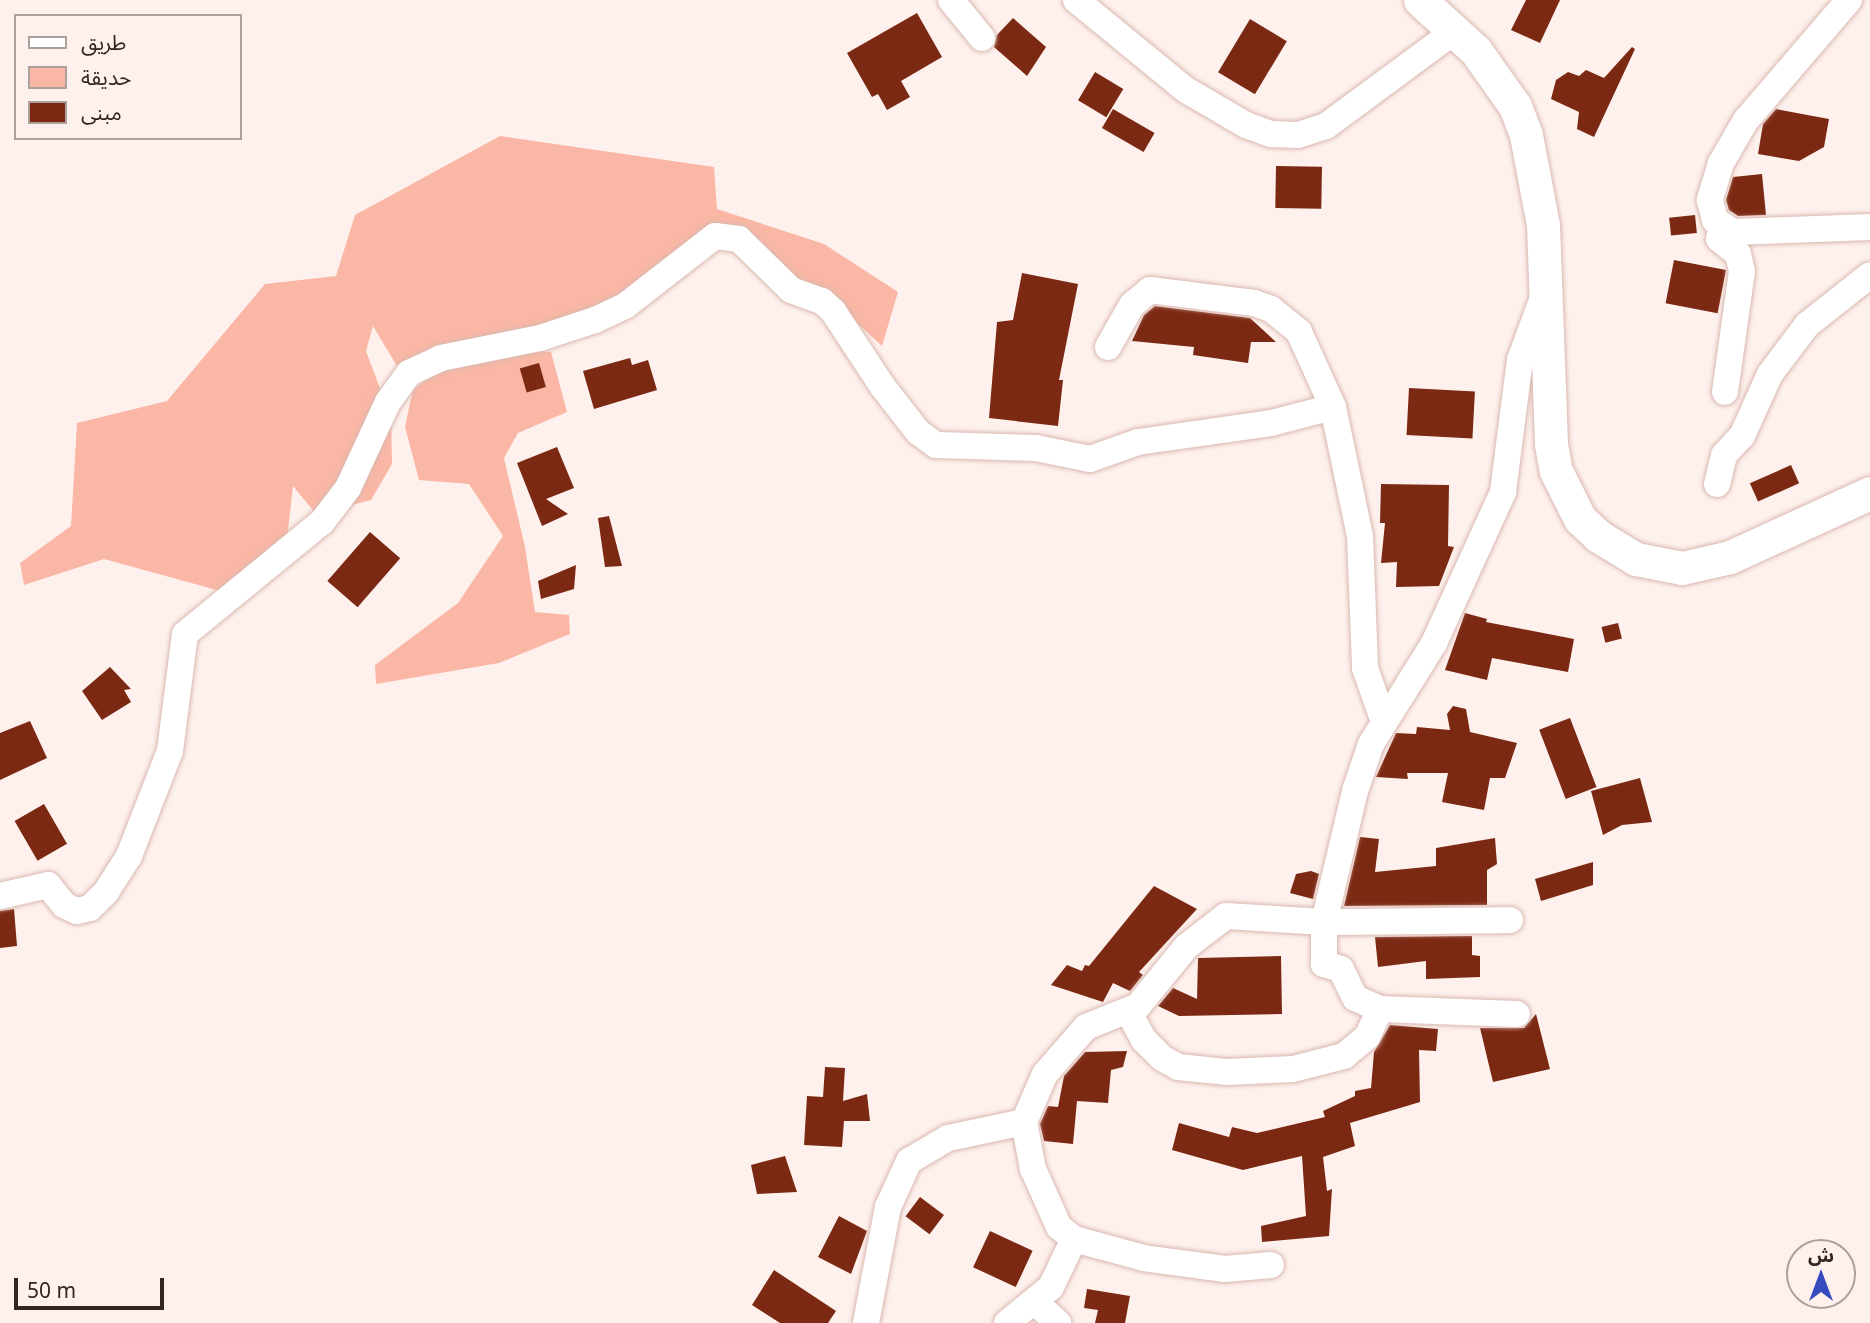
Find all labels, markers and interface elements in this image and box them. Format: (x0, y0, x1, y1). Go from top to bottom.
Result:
legend (14, 14, 242, 140)
text: طريق (81, 28, 126, 56)
text: حديقة (81, 63, 131, 91)
text: مبنى (81, 98, 122, 126)
north arrow (1786, 1239, 1856, 1309)
text: ش (1808, 1242, 1834, 1268)
scale bar (18, 1264, 168, 1308)
text: 50 m (27, 1276, 76, 1304)

